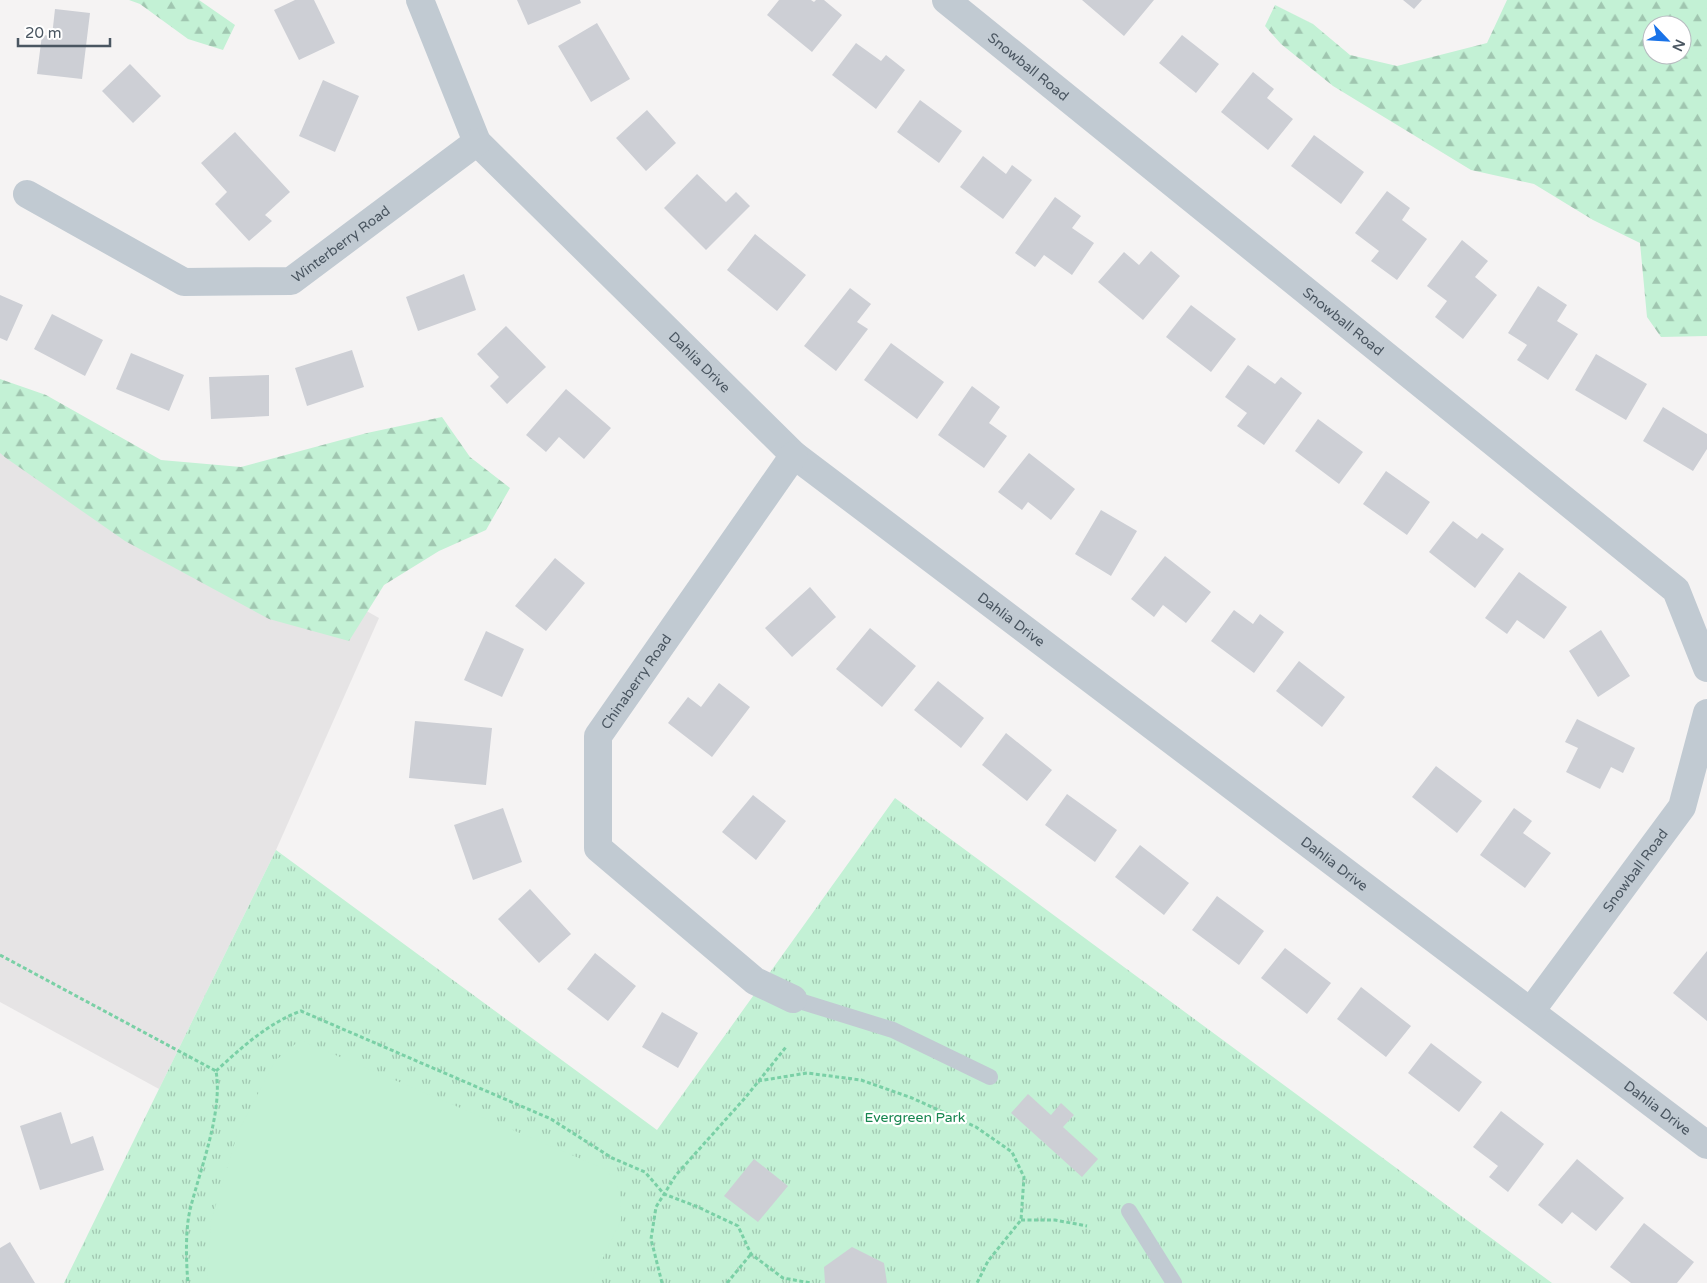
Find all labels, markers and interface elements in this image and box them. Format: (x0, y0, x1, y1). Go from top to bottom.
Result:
scale bar (18, 15, 110, 47)
north arrow (1642, 15, 1692, 65)
text: 20 m (25, 24, 62, 42)
street label: Snowball Road (985, 29, 1072, 104)
text: N (1668, 37, 1688, 54)
street label: Winterberry Road (288, 202, 393, 286)
street label: Snowball Road (1300, 283, 1387, 359)
street label: Dahlia Drive (665, 328, 734, 396)
street label: Dahlia Drive (974, 588, 1048, 650)
street label: Chinaberry Road (597, 631, 675, 733)
street label: Snowball Road (1599, 825, 1671, 915)
street label: Dahlia Drive (1298, 833, 1372, 894)
street label: Dahlia Drive (1621, 1077, 1695, 1139)
park label: Evergreen Park (864, 1109, 966, 1126)

